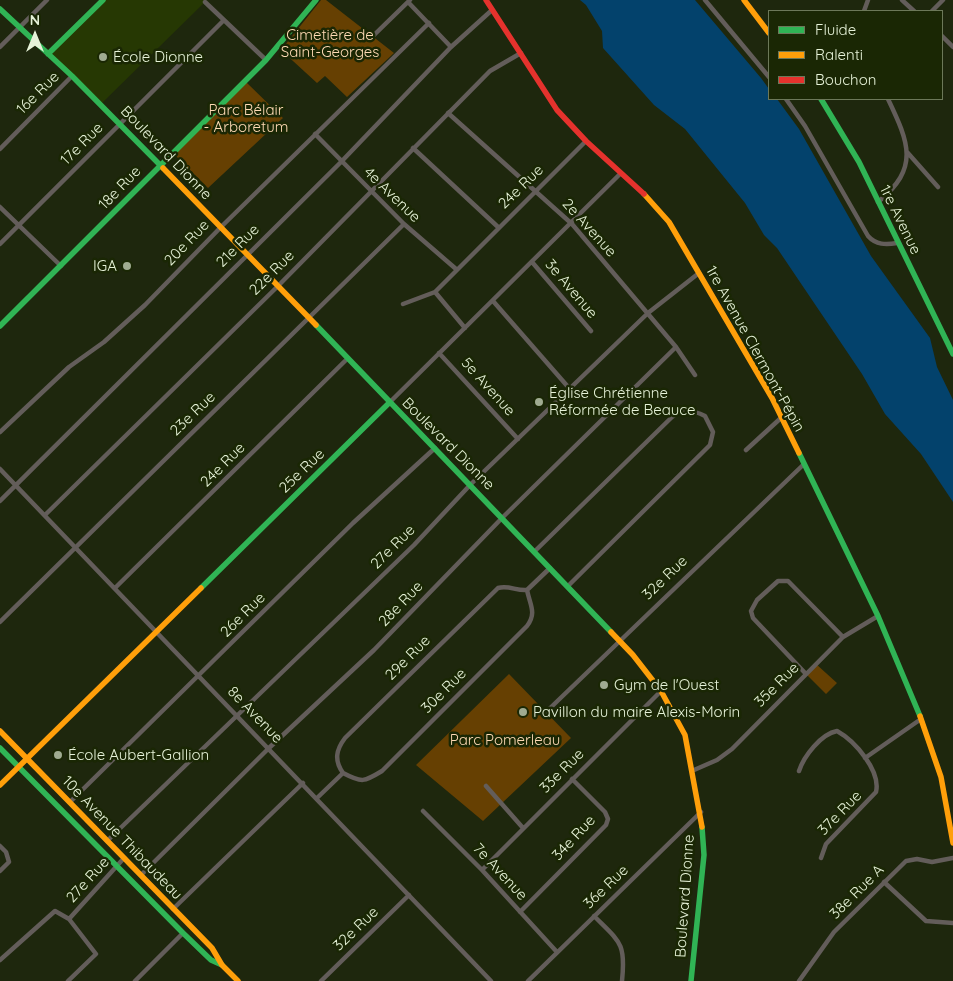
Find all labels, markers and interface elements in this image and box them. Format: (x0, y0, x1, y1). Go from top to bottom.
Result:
north arrow (10, 10, 60, 60)
legend (768, 10, 943, 100)
text: N (30, 11, 40, 29)
text: Fluide (815, 20, 856, 39)
park label: Cimetière de Saint-Georges (281, 26, 379, 61)
text: Ralenti (815, 45, 863, 64)
place label: École Dionne (113, 48, 203, 66)
marker: École Dionne (97, 51, 109, 63)
street label: 16e Rue (13, 68, 63, 118)
text: Bouchon (815, 70, 876, 89)
park label: Parc Bélair - Arboretum (204, 101, 288, 136)
street label: Boulevard Dionne (117, 102, 215, 204)
street label: 17e Rue (57, 119, 107, 169)
street label: 24e Rue (495, 161, 547, 213)
street label: 18e Rue (95, 163, 145, 213)
street label: 4e Avenue (360, 164, 424, 226)
street label: 1re Avenue (876, 182, 924, 258)
street label: 2e Avenue (558, 195, 620, 261)
street label: 20e Rue (161, 216, 213, 270)
street label: 21e Rue (213, 221, 263, 271)
street label: 22e Rue (246, 247, 298, 299)
street label: 3e Avenue (541, 256, 601, 322)
place label: IGA (93, 257, 117, 275)
marker: IGA (121, 260, 133, 272)
street label: 1re Avenue Clermont-Pépin (702, 263, 808, 435)
street label: 5e Avenue (457, 354, 519, 420)
place label: Église Chrétienne Réformée de Beauce (549, 384, 696, 419)
street label: 23e Rue (167, 388, 219, 440)
street label: Boulevard Dionne (398, 394, 498, 494)
marker: Église Chrétienne Réformée de Beauce (533, 396, 545, 408)
street label: 24e Rue (197, 439, 249, 491)
street label: 25e Rue (276, 445, 328, 497)
street label: 27e Rue (367, 521, 419, 573)
street label: 32e Rue (639, 552, 691, 604)
street label: 28e Rue (375, 578, 427, 630)
street label: 26e Rue (217, 589, 269, 641)
street label: 29e Rue (382, 632, 434, 684)
street label: 35e Rue (751, 659, 803, 711)
street label: 30e Rue (418, 665, 470, 717)
place label: Gym de l'Ouest (614, 676, 719, 694)
marker: Gym de l'Ouest (598, 679, 610, 691)
street label: 8e Avenue (224, 683, 286, 747)
place label: Pavillon du maire Alexis-Morin (533, 703, 740, 721)
marker: Pavillon du maire Alexis-Morin (517, 706, 529, 718)
park label: Parc Pomerleau (450, 731, 560, 749)
street label: 33e Rue (536, 745, 588, 797)
place label: École Aubert-Gallion (68, 746, 209, 764)
marker: École Aubert-Gallion (52, 749, 64, 761)
street label: 10e Avenue Thibaudeau (58, 772, 186, 904)
street label: 37e Rue (814, 787, 866, 839)
street label: 34e Rue (549, 812, 599, 864)
street label: Boulevard Dionne (672, 834, 698, 958)
street label: 7e Avenue (469, 840, 531, 904)
street label: 27e Rue (63, 853, 113, 907)
street label: 36e Rue (580, 861, 632, 913)
street label: 38e Rue A (826, 861, 888, 923)
street label: 32e Rue (330, 903, 382, 955)

